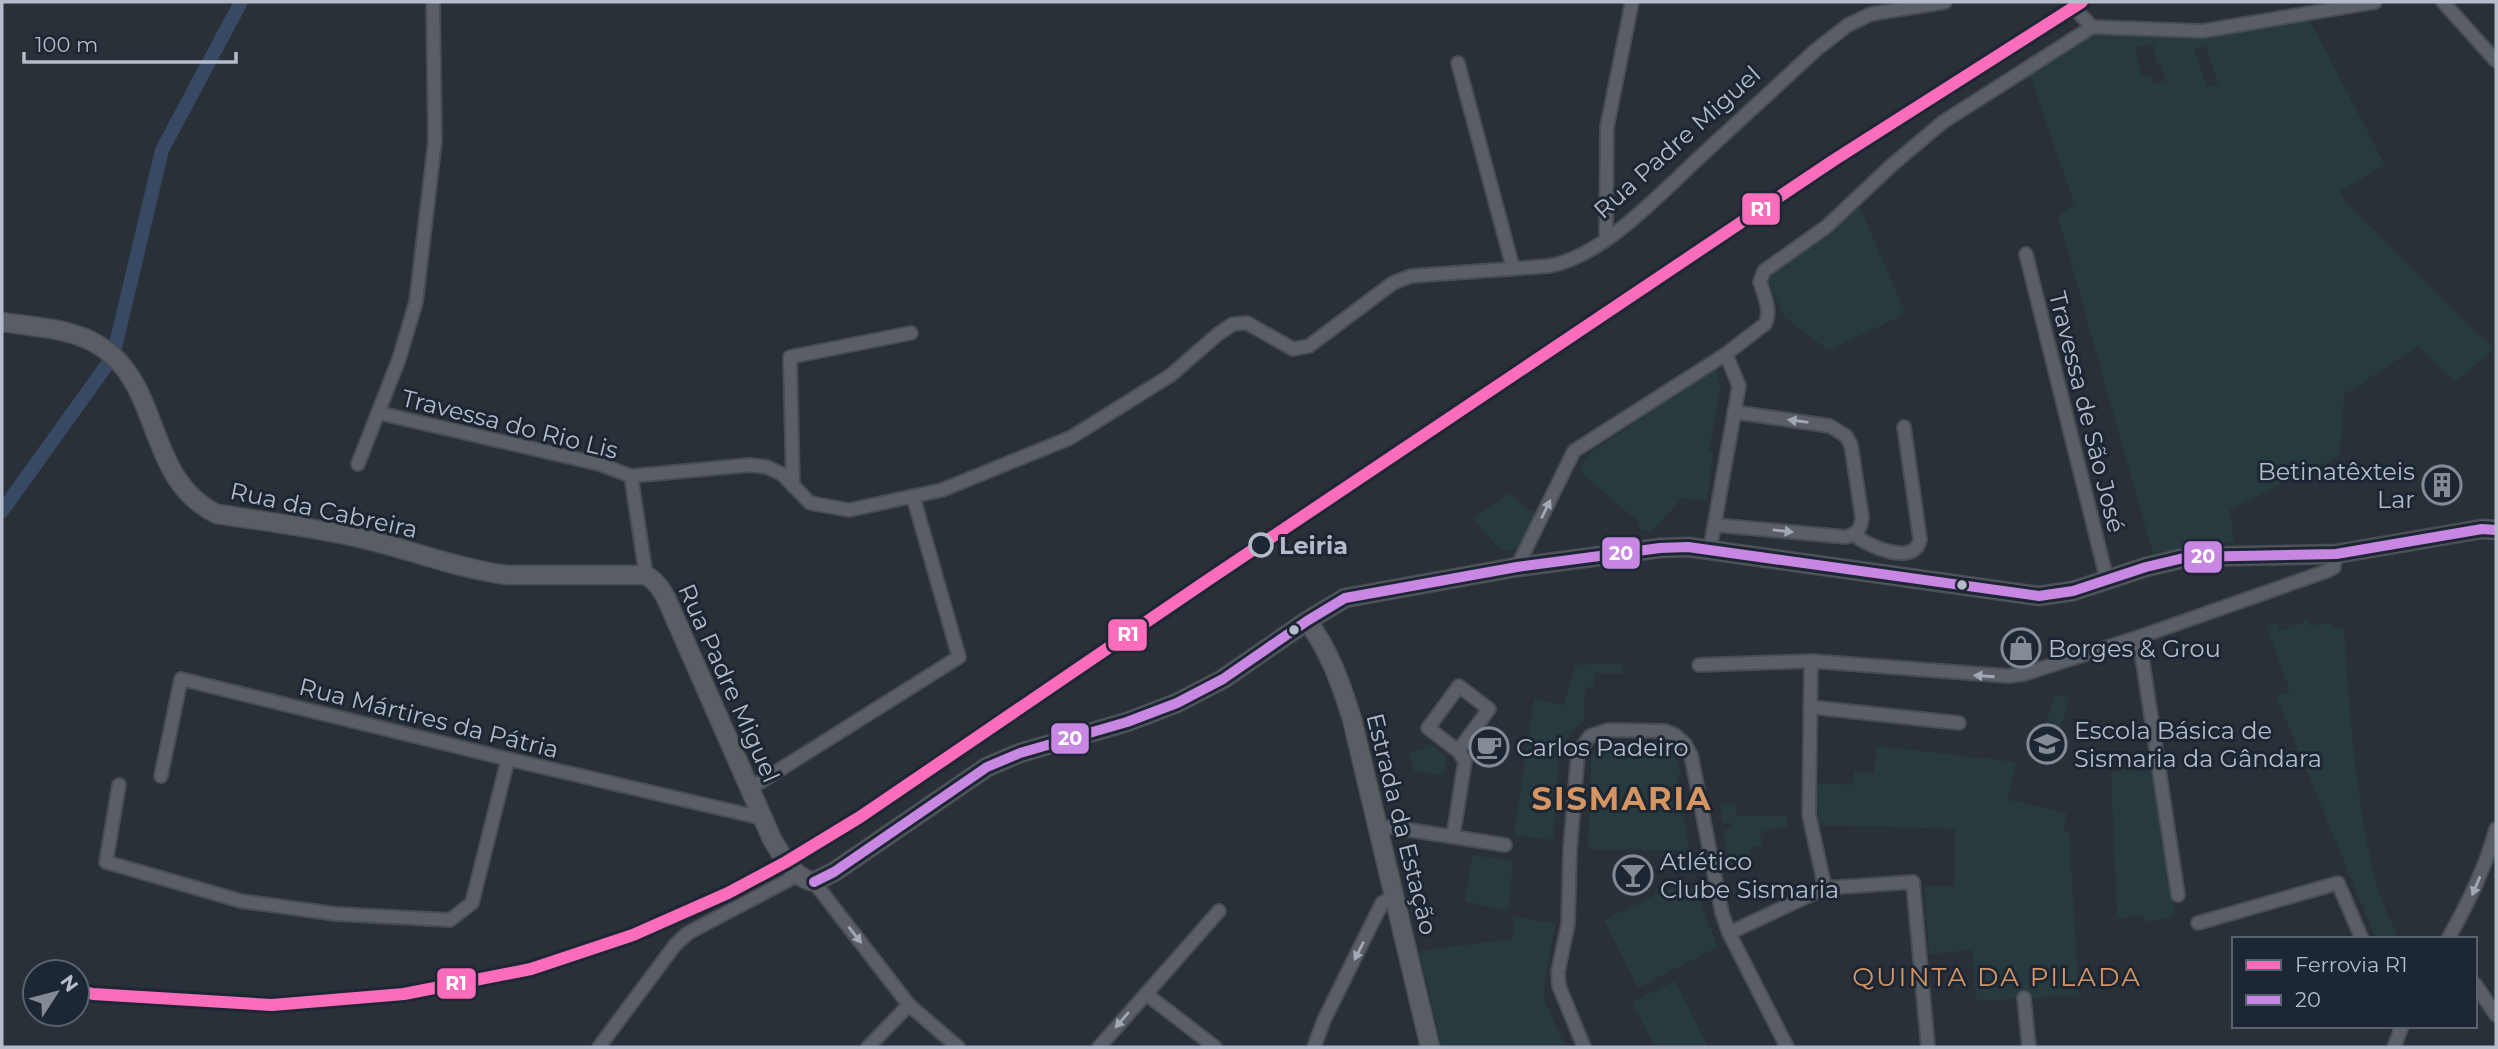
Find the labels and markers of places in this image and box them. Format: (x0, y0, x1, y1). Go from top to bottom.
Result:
place label: Betinatêxteis Lar (2258, 457, 2415, 514)
building icon: Betinatêxteis Lar (2421, 464, 2463, 506)
place label: Leiria (1279, 531, 1348, 560)
marker: Leiria (1249, 533, 1273, 557)
unlabelled marker (1955, 578, 1969, 592)
unlabelled marker (1287, 623, 1301, 637)
shop icon: Borges & Grou (2000, 627, 2042, 669)
place label: Borges & Grou (2048, 634, 2221, 663)
place label: Escola Básica de Sismaria da Gândara (2074, 716, 2322, 773)
school or university icon: Escola Básica de Sismaria da Gândara (2026, 723, 2068, 765)
cafe icon: Carlos Padeiro (1468, 726, 1510, 768)
place label: Carlos Padeiro (1516, 733, 1689, 762)
place label: Atlético Clube Sismaria (1660, 847, 1839, 904)
bar icon: Atlético Clube Sismaria (1612, 854, 1654, 896)

